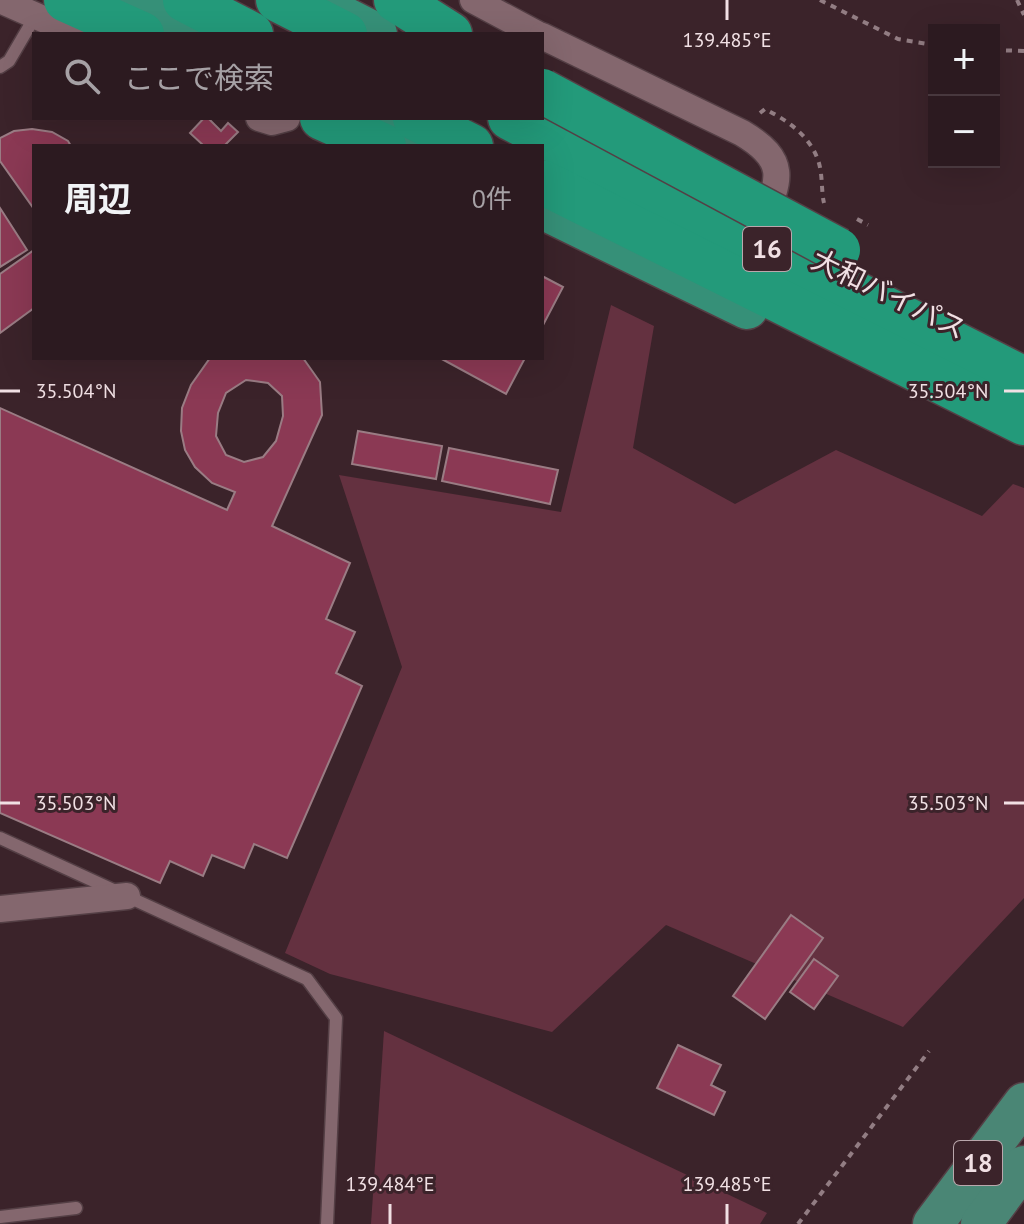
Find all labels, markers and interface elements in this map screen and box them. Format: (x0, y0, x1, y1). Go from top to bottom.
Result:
map controls (928, 24, 1000, 168)
button: + (928, 24, 1000, 96)
text: 139.485°E (683, 27, 771, 53)
search box (32, 32, 544, 120)
icon: search (60, 54, 104, 98)
text: ここで検索 (124, 58, 274, 97)
button: − (928, 96, 1000, 168)
text: 周辺 (64, 176, 132, 220)
text: 0件 (472, 182, 512, 215)
road number: 16 (743, 227, 791, 271)
street label: 大和バイパス (806, 240, 973, 347)
text: 35.504°N (36, 378, 116, 404)
text: 35.504°N (908, 378, 988, 404)
text: 35.503°N (36, 790, 116, 816)
text: 35.503°N (908, 790, 988, 816)
road number: 18 (954, 1141, 1002, 1185)
text: 139.484°E (346, 1171, 434, 1197)
text: 139.485°E (683, 1171, 771, 1197)

